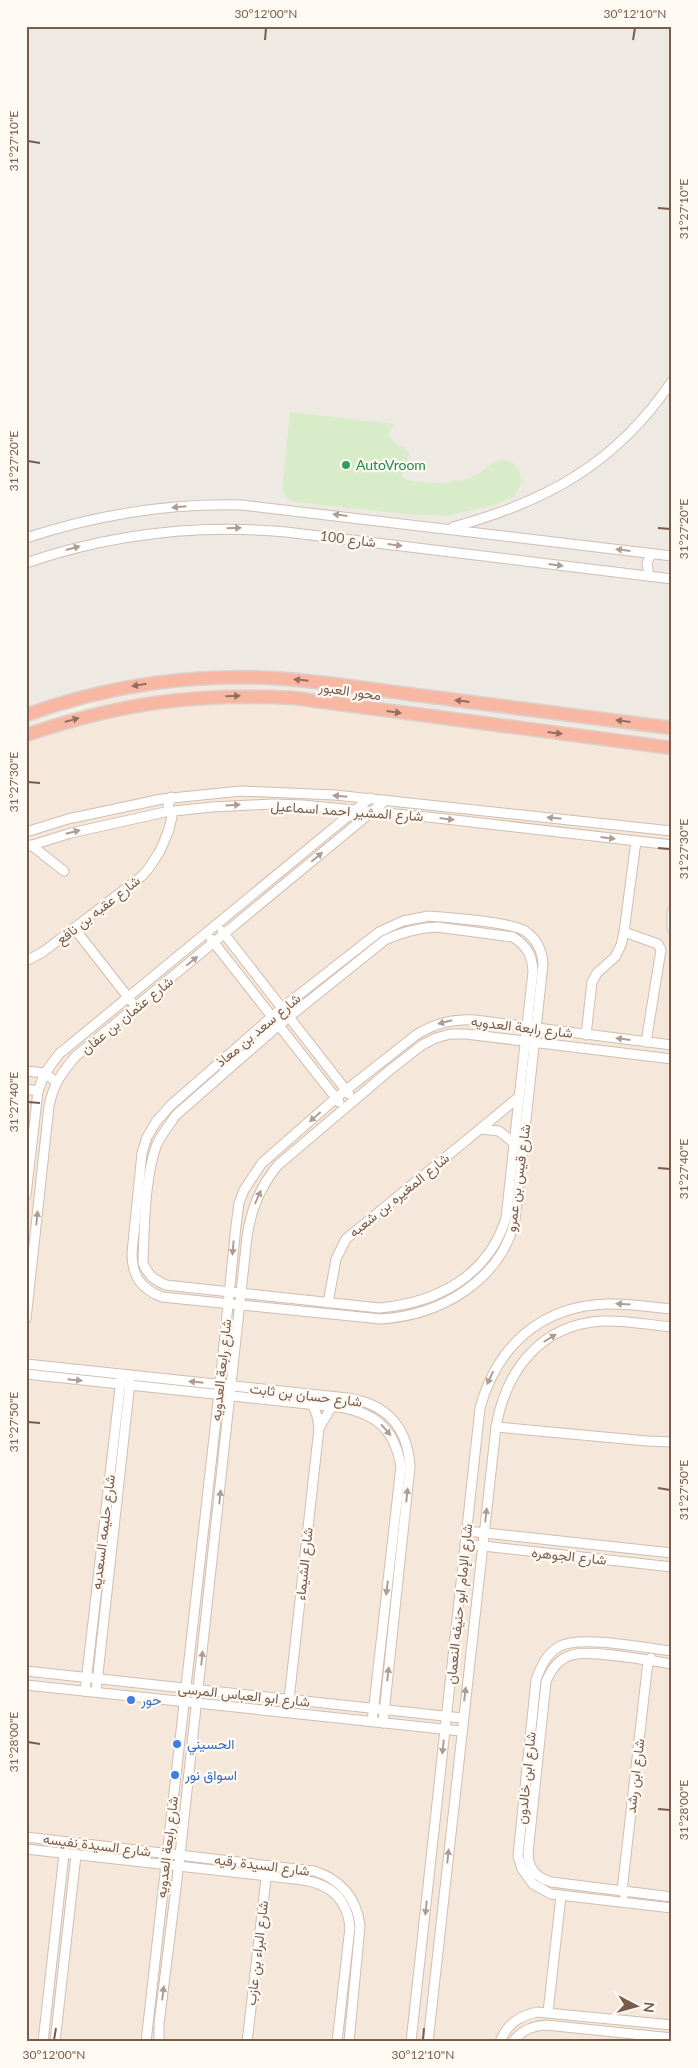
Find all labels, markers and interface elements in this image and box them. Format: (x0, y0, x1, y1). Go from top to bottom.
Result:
text: 30°12'00"N (235, 6, 297, 21)
text: 30°12'10"N (604, 6, 666, 21)
text: 31°27'10"E (6, 111, 21, 171)
text: 31°27'10"E (676, 179, 691, 239)
text: 31°27'20"E (6, 431, 21, 491)
place label: AutoVroom (356, 456, 426, 473)
marker: AutoVroom (340, 459, 352, 471)
text: 31°27'20"E (676, 499, 691, 559)
one-way arrow (170, 503, 186, 511)
one-way arrow (332, 511, 348, 519)
one-way arrow (226, 524, 242, 532)
street label: شارع 100 (319, 527, 377, 553)
one-way arrow (387, 541, 403, 549)
one-way arrow (65, 544, 80, 552)
one-way arrow (615, 546, 631, 554)
one-way arrow (549, 561, 565, 569)
one-way arrow (293, 676, 309, 684)
street label: محور العبور (317, 678, 382, 704)
one-way arrow (131, 682, 147, 690)
one-way arrow (225, 692, 241, 700)
one-way arrow (454, 697, 470, 705)
one-way arrow (386, 708, 402, 716)
one-way arrow (65, 716, 80, 724)
one-way arrow (615, 717, 631, 725)
one-way arrow (548, 729, 564, 737)
text: 31°27'30"E (6, 752, 21, 812)
one-way arrow (332, 791, 348, 799)
street label: شارع المشير احمد اسماعيل (270, 797, 424, 827)
one-way arrow (225, 801, 241, 809)
one-way arrow (545, 814, 561, 822)
one-way arrow (439, 815, 455, 823)
text: 31°27'30"E (676, 819, 691, 879)
one-way arrow (65, 828, 80, 836)
one-way arrow (601, 834, 617, 842)
one-way arrow (310, 852, 323, 863)
street label: شارع عقبه بن نافع (52, 872, 145, 950)
one-way arrow (185, 956, 198, 967)
street label: شارع عثمان بن عفان (77, 972, 178, 1059)
street label: شارع سعد بن معاذ (212, 989, 305, 1072)
street label: شارع رابعة العدويه (470, 1012, 574, 1044)
one-way arrow (437, 1018, 453, 1026)
one-way arrow (615, 1035, 631, 1043)
text: 31°27'40"E (6, 1072, 21, 1132)
one-way arrow (309, 1111, 321, 1123)
street label: شارع قيس بن عمرو (502, 1123, 536, 1233)
text: 31°27'40"E (676, 1139, 691, 1199)
street label: شارع المغيره بن شعبه (345, 1149, 454, 1243)
one-way arrow (254, 1190, 262, 1204)
one-way arrow (33, 1210, 41, 1226)
one-way arrow (229, 1241, 237, 1257)
one-way arrow (615, 1300, 631, 1308)
street label: شارع رابعة العدويه (207, 1318, 237, 1422)
one-way arrow (544, 1333, 557, 1342)
one-way arrow (486, 1371, 494, 1385)
one-way arrow (67, 1376, 83, 1384)
one-way arrow (187, 1378, 203, 1386)
street label: شارع حسان بن ثابت (249, 1379, 363, 1413)
text: 31°27'50"E (6, 1392, 21, 1452)
one-way arrow (381, 1424, 392, 1437)
text: 31°27'50"E (676, 1460, 691, 1520)
street label: شارع حليمه السعديه (87, 1473, 121, 1591)
one-way arrow (404, 1487, 412, 1503)
one-way arrow (216, 1488, 224, 1504)
one-way arrow (482, 1507, 490, 1523)
street label: شارع الإمام ابو حنيفه النعمان (442, 1523, 478, 1685)
street label: شارع الشيماء (291, 1527, 319, 1602)
street label: شارع الجوهره (530, 1543, 607, 1571)
one-way arrow (383, 1581, 391, 1597)
one-way arrow (198, 1650, 206, 1666)
one-way arrow (384, 1666, 392, 1682)
street label: شارع ابو العباس المرسى (177, 1679, 311, 1713)
one-way arrow (461, 1686, 469, 1702)
place label: حور (140, 1691, 161, 1709)
marker: حور (125, 1694, 137, 1706)
text: 31°28'00"E (6, 1712, 21, 1772)
street label: شارع ابن خالدون (512, 1731, 542, 1825)
place label: الحسيني (187, 1735, 235, 1756)
marker: الحسيني (171, 1738, 183, 1750)
street label: شارع ابن رشد (621, 1738, 650, 1815)
one-way arrow (439, 1739, 447, 1755)
place label: اسواق نور (184, 1766, 237, 1784)
marker: اسواق نور (169, 1769, 181, 1781)
text: 31°28'00"E (676, 1780, 691, 1840)
street label: شارع رابعة العدويه (152, 1795, 184, 1899)
street label: شارع السيدة نفيسه (42, 1829, 152, 1863)
one-way arrow (444, 1848, 452, 1864)
street label: شارع السيدة رقيه (213, 1850, 311, 1882)
street label: شارع البراء بن عازب (242, 1900, 274, 2007)
one-way arrow (422, 1901, 430, 1917)
north arrow (610, 1980, 660, 2030)
one-way arrow (159, 1985, 167, 2001)
text: N (640, 2001, 658, 2014)
text: 30°12'00"N (23, 2047, 85, 2062)
text: 30°12'10"N (392, 2047, 454, 2062)

